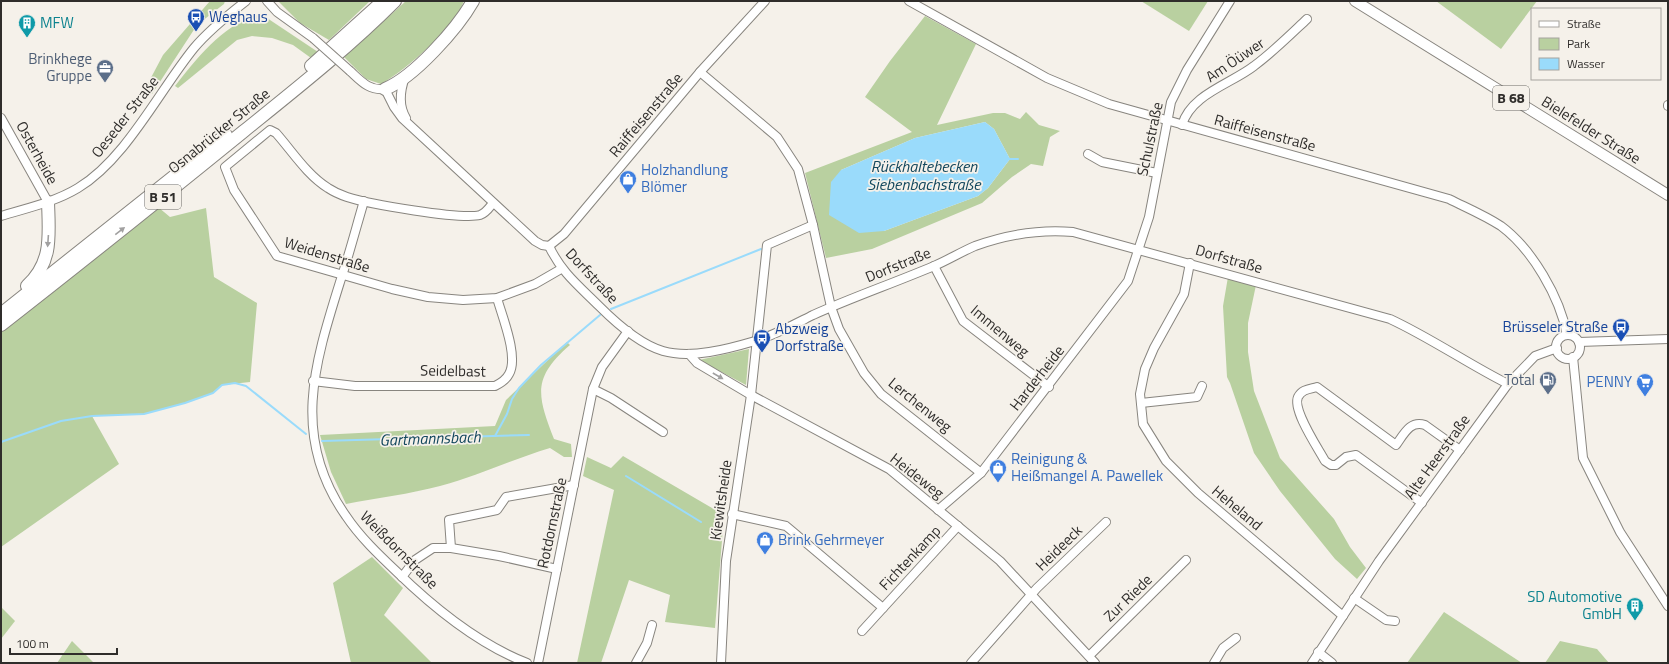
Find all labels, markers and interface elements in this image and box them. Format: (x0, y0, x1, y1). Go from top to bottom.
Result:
place label: Weghaus (209, 5, 268, 28)
bus stop icon: Weghaus (186, 7, 206, 32)
legend (1531, 8, 1661, 80)
place label: MFW (40, 11, 74, 34)
building icon: MFW (17, 13, 37, 38)
text: Straße (1567, 14, 1601, 33)
street label: Am Öüwer (1201, 31, 1269, 88)
text: Park (1567, 34, 1590, 53)
place label: Brinkhege Gruppe (28, 47, 92, 87)
text: Wasser (1567, 54, 1605, 73)
office icon: Brinkhege Gruppe (95, 58, 115, 83)
street label: Raiffeisenstraße (603, 67, 688, 162)
street label: Oeseder Straße (85, 71, 164, 162)
street label: Osnabrücker Straße (163, 82, 275, 179)
road number: B 68 (1493, 86, 1529, 110)
street label: Bielefelder Straße (1537, 90, 1645, 169)
street label: Schulstraße (1130, 100, 1169, 178)
street label: Raiffeisenstraße (1212, 108, 1319, 157)
street label: Osterheide (11, 117, 64, 189)
water label: Rückhaltebecken Siebenbachstraße (867, 154, 982, 196)
place label: Holzhandlung Blömer (641, 158, 728, 198)
shop icon: Holzhandlung Blömer (618, 169, 638, 194)
road number: B 51 (145, 185, 181, 209)
one-way arrow (114, 227, 125, 236)
street label: Weidenstraße (281, 231, 373, 278)
one-way arrow (45, 235, 52, 247)
street label: Dorfstraße (1193, 238, 1265, 279)
street label: Dorfstraße (862, 241, 934, 288)
street label: Dorfstraße (560, 243, 624, 309)
street label: Immenweg (966, 299, 1035, 362)
place label: Brüsseler Straße (1502, 315, 1608, 338)
place label: Abzweig Dorfstraße (775, 317, 844, 357)
bus stop icon: Brüsseler Straße (1611, 317, 1631, 342)
bus stop icon: Abzweig Dorfstraße (752, 328, 772, 353)
street label: Harderheide (1004, 340, 1070, 415)
street label: Seidelbast (420, 358, 487, 383)
place label: Total (1504, 368, 1535, 391)
fuel station icon: Total (1538, 370, 1558, 395)
place label: PENNY (1586, 370, 1632, 393)
one-way arrow (712, 372, 724, 379)
street label: Lerchenweg (883, 372, 958, 438)
supermarket icon: PENNY (1635, 372, 1655, 397)
street label: Alte Heerstraße (1398, 409, 1475, 504)
water label: Gartmannsbach (379, 424, 482, 452)
street label: Heideweg (885, 447, 949, 504)
place label: Reinigung & Heißmangel A. Pawellek (1011, 447, 1163, 487)
street label: Kiewitsheide (704, 458, 738, 541)
shop icon: Reinigung & Heißmangel A. Pawellek (988, 458, 1008, 483)
street label: Rotdornstraße (531, 475, 572, 571)
street label: Heheland (1207, 479, 1268, 536)
street label: Weißdornstraße (355, 505, 444, 594)
street label: Heideeck (1030, 519, 1087, 576)
street label: Fichtenkamp (873, 520, 946, 595)
place label: Brink Gehrmeyer (778, 528, 884, 551)
shop icon: Brink Gehrmeyer (755, 530, 775, 555)
street label: Zur Riede (1098, 569, 1157, 627)
place label: SD Automotive GmbH (1527, 585, 1622, 625)
building icon: SD Automotive GmbH (1625, 596, 1645, 621)
scale bar (10, 630, 117, 656)
text: 100 m (16, 634, 49, 653)

